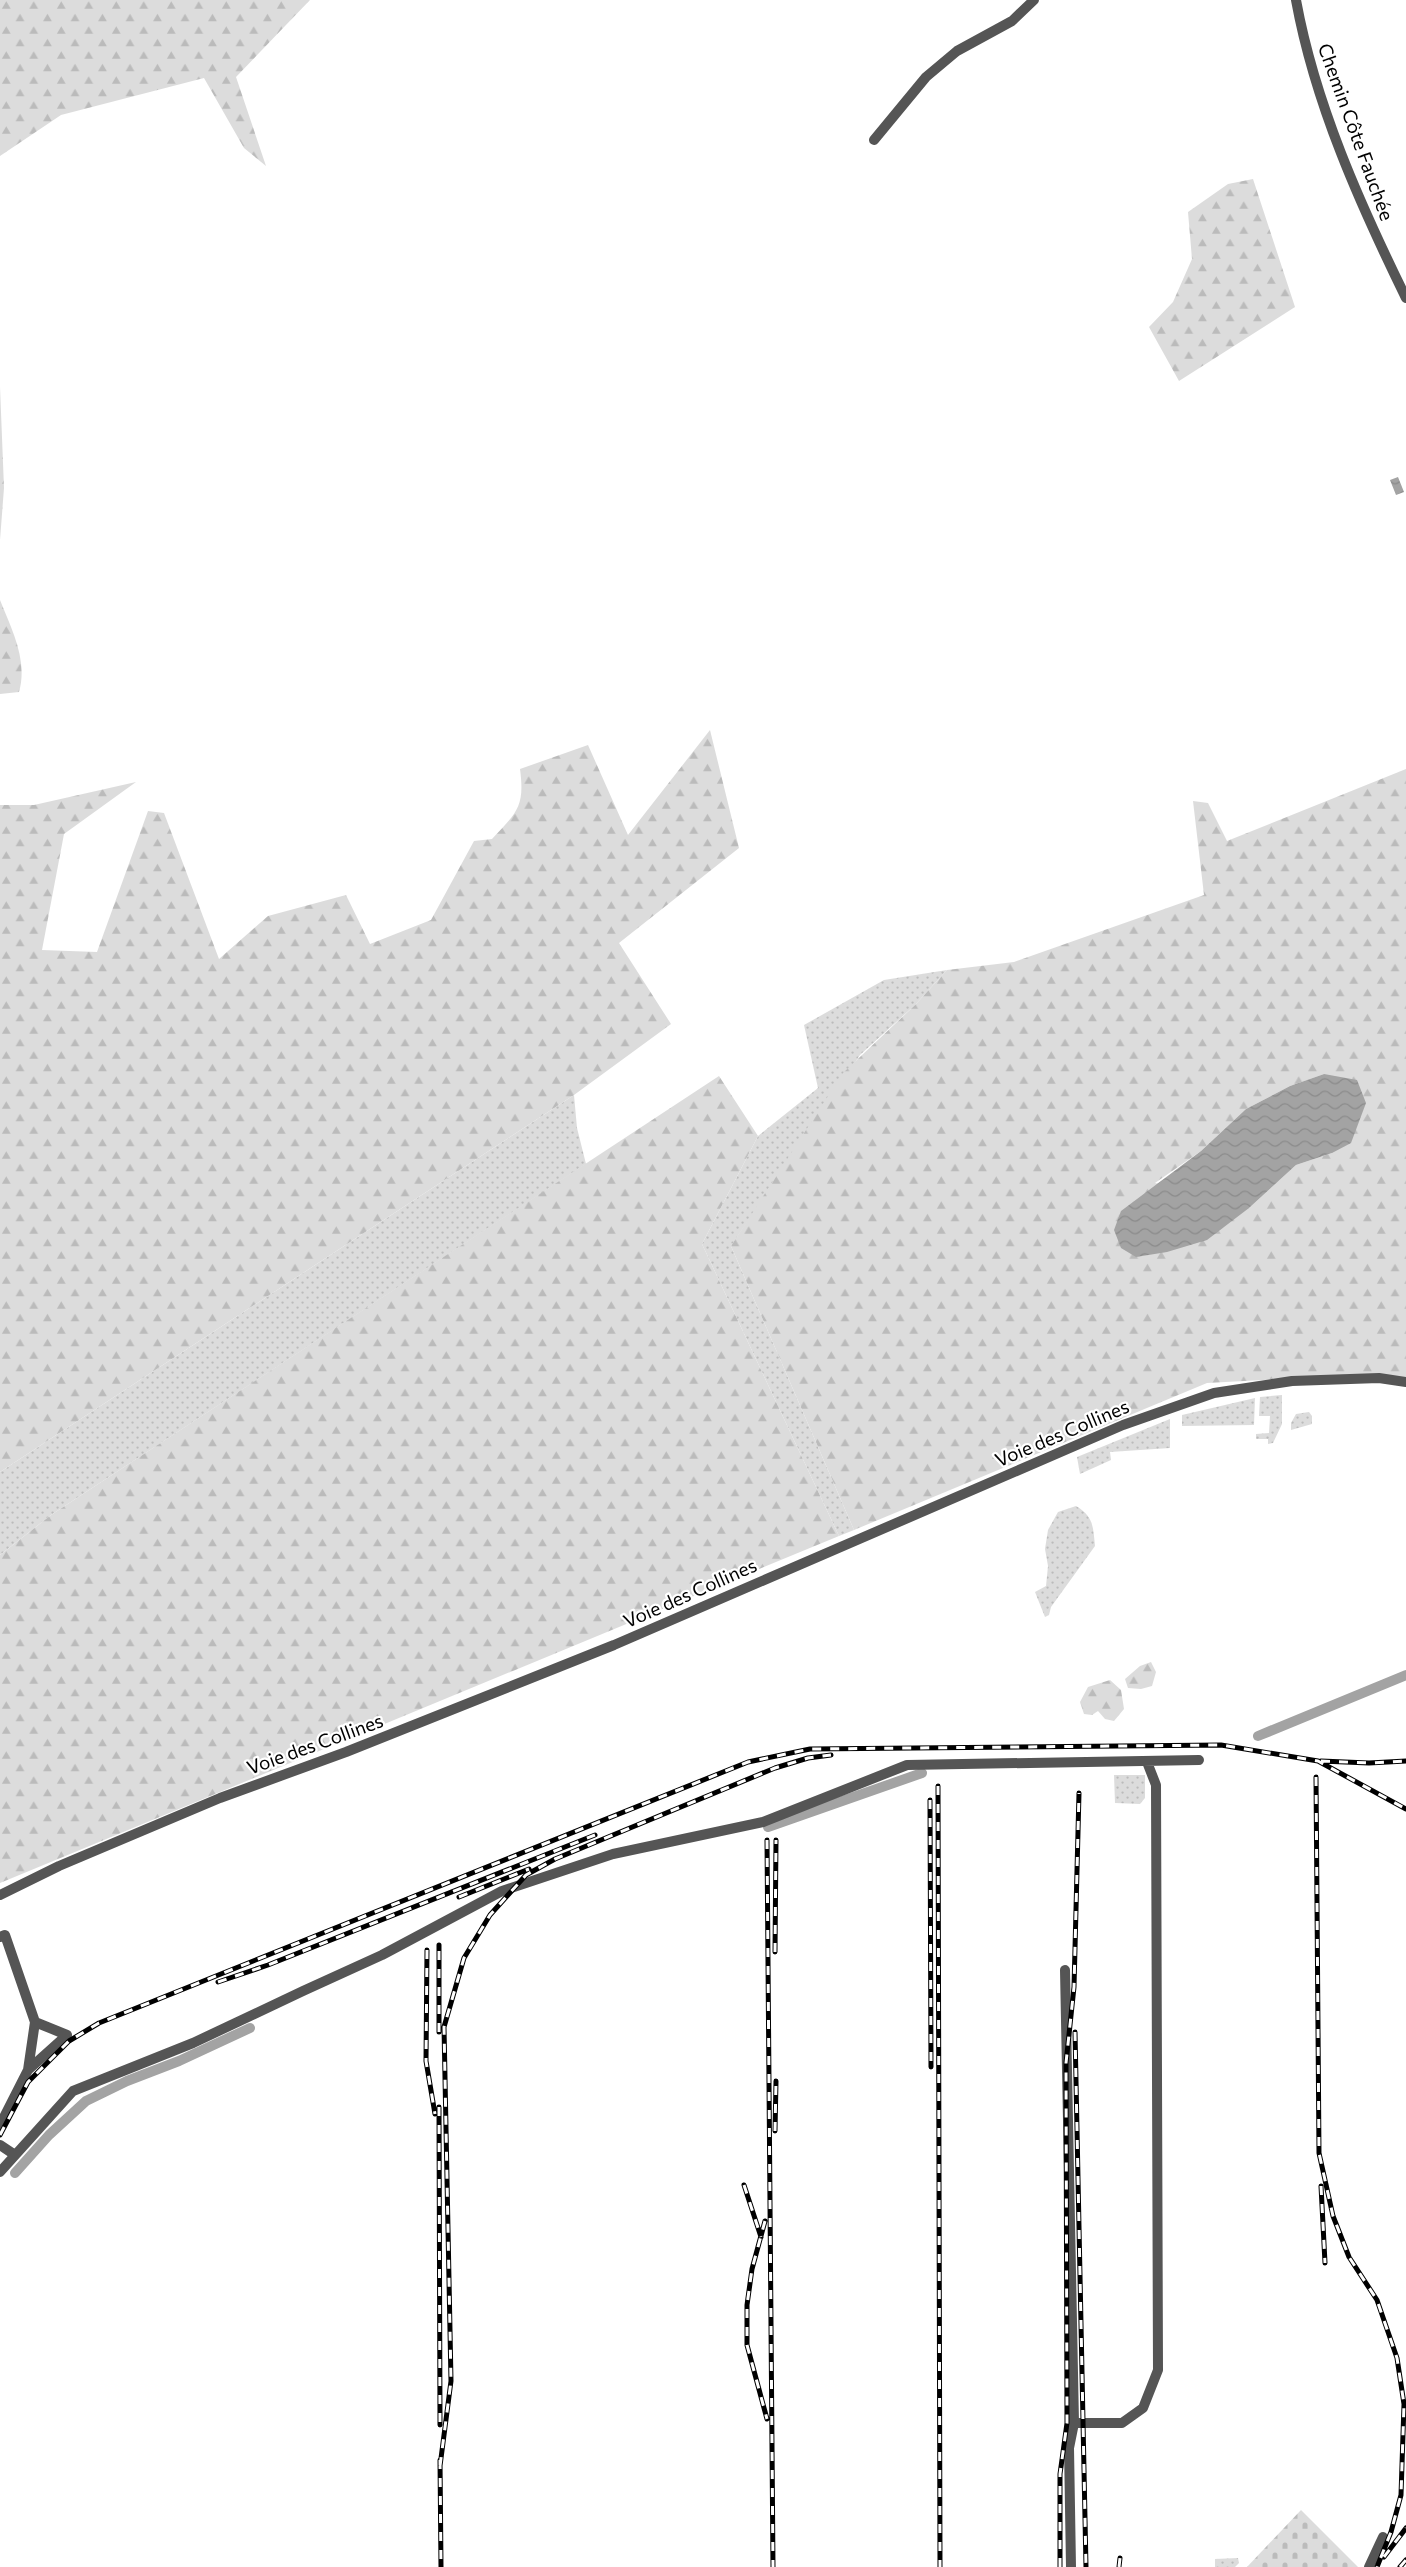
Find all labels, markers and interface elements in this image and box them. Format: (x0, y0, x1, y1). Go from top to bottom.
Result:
street label: Chemin Côte Fauchée (1314, 40, 1399, 224)
street label: Voie des Collines (991, 1394, 1132, 1471)
street label: Voie des Collines (620, 1553, 760, 1632)
street label: Voie des Collines (244, 1708, 386, 1779)

